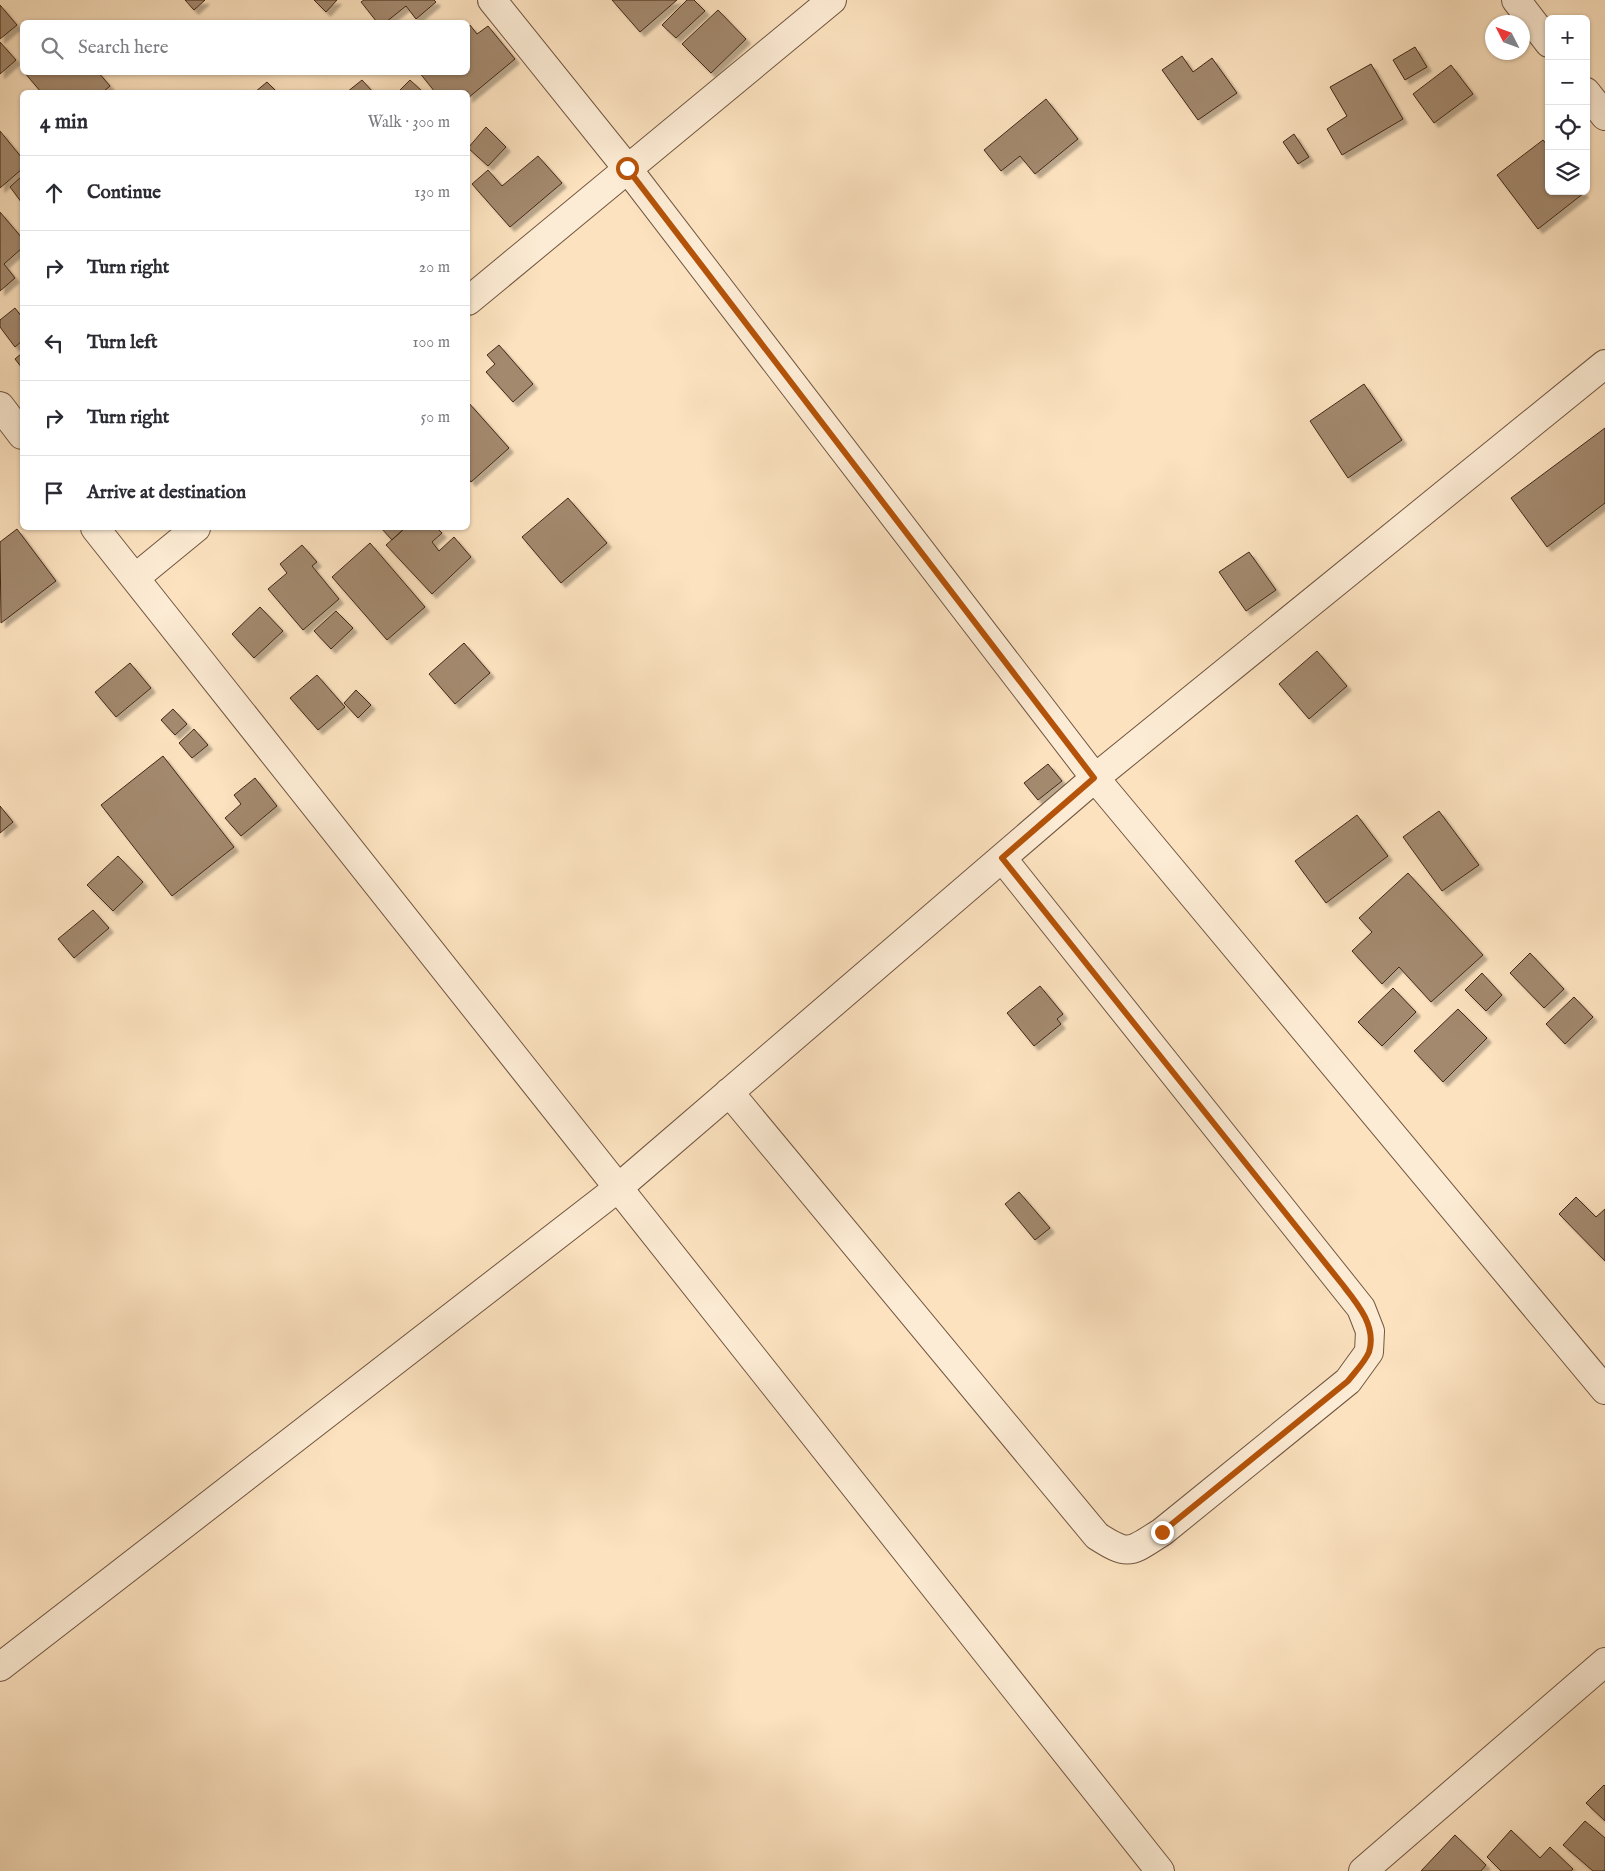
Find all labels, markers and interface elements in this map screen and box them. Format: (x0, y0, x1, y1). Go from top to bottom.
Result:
north arrow (1485, 15, 1530, 60)
map controls (1545, 15, 1590, 195)
button: + (1545, 15, 1590, 60)
search box (20, 20, 470, 75)
icon: search (38, 34, 66, 62)
text: Search here (78, 36, 169, 60)
button: − (1545, 60, 1590, 105)
button: locate (1545, 105, 1590, 150)
text: 4 min (40, 109, 88, 136)
text: Walk · 300 m (368, 113, 450, 133)
button: layers (1545, 150, 1590, 195)
route start (616, 157, 639, 180)
icon: ahead (40, 179, 68, 207)
text: Continue (87, 181, 161, 205)
text: 130 m (414, 183, 450, 203)
icon: right (40, 254, 68, 282)
text: Turn right (87, 256, 169, 280)
text: 20 m (419, 258, 450, 278)
icon: left (40, 329, 68, 357)
text: Turn left (87, 331, 158, 355)
text: 100 m (413, 333, 450, 353)
icon: right (40, 404, 68, 432)
text: Turn right (87, 406, 169, 430)
text: 50 m (421, 408, 450, 428)
icon: arrive (40, 479, 68, 507)
text: Arrive at destination (87, 481, 246, 505)
route end (1151, 1521, 1174, 1544)

